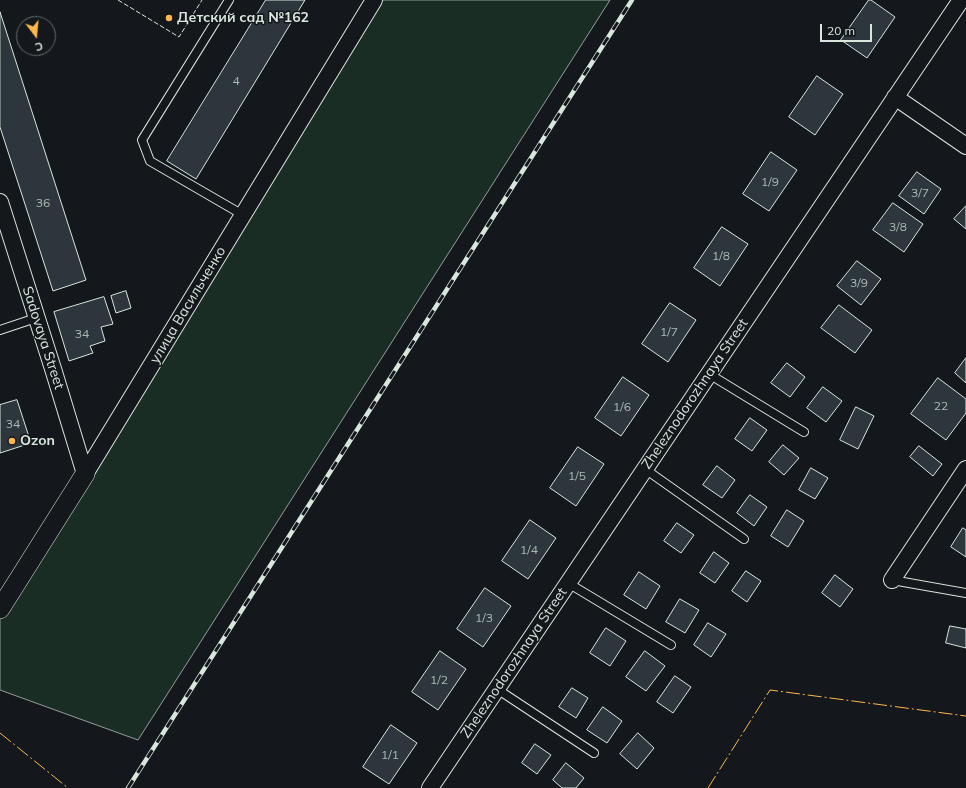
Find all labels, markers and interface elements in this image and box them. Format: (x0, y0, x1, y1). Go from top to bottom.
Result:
place label: Детский сад №162 (177, 10, 309, 26)
marker: Детский сад №162 (164, 13, 174, 23)
north arrow (16, 16, 56, 56)
scale bar (822, 16, 874, 42)
text: 20 m (827, 23, 855, 38)
text: С (33, 39, 45, 54)
house number: 4 (232, 74, 240, 88)
house number: 1/9 (761, 175, 779, 189)
house number: 3/7 (911, 186, 929, 200)
house number: 36 (36, 196, 50, 210)
house number: 3/8 (889, 220, 907, 234)
street label: улица Васильченко (146, 243, 230, 367)
house number: 1/8 (712, 249, 730, 263)
house number: 3/9 (850, 276, 868, 290)
street label: Sadovaya Street (18, 284, 68, 392)
street label: Zheleznodorozhnaya Street (638, 316, 752, 472)
house number: 1/7 (660, 325, 678, 339)
house number: 34 (75, 327, 89, 341)
house number: 22 (934, 399, 948, 413)
house number: 1/6 (613, 400, 631, 414)
house number: 34 (6, 417, 20, 431)
place label: Ozon (20, 433, 55, 449)
marker: Ozon (7, 436, 17, 446)
house number: 1/5 (568, 469, 586, 483)
house number: 1/4 (520, 543, 538, 557)
street label: Zheleznodorozhnaya Street (457, 585, 571, 741)
house number: 1/3 (475, 611, 493, 625)
house number: 1/2 (430, 673, 448, 687)
house number: 1/1 (381, 748, 399, 762)

